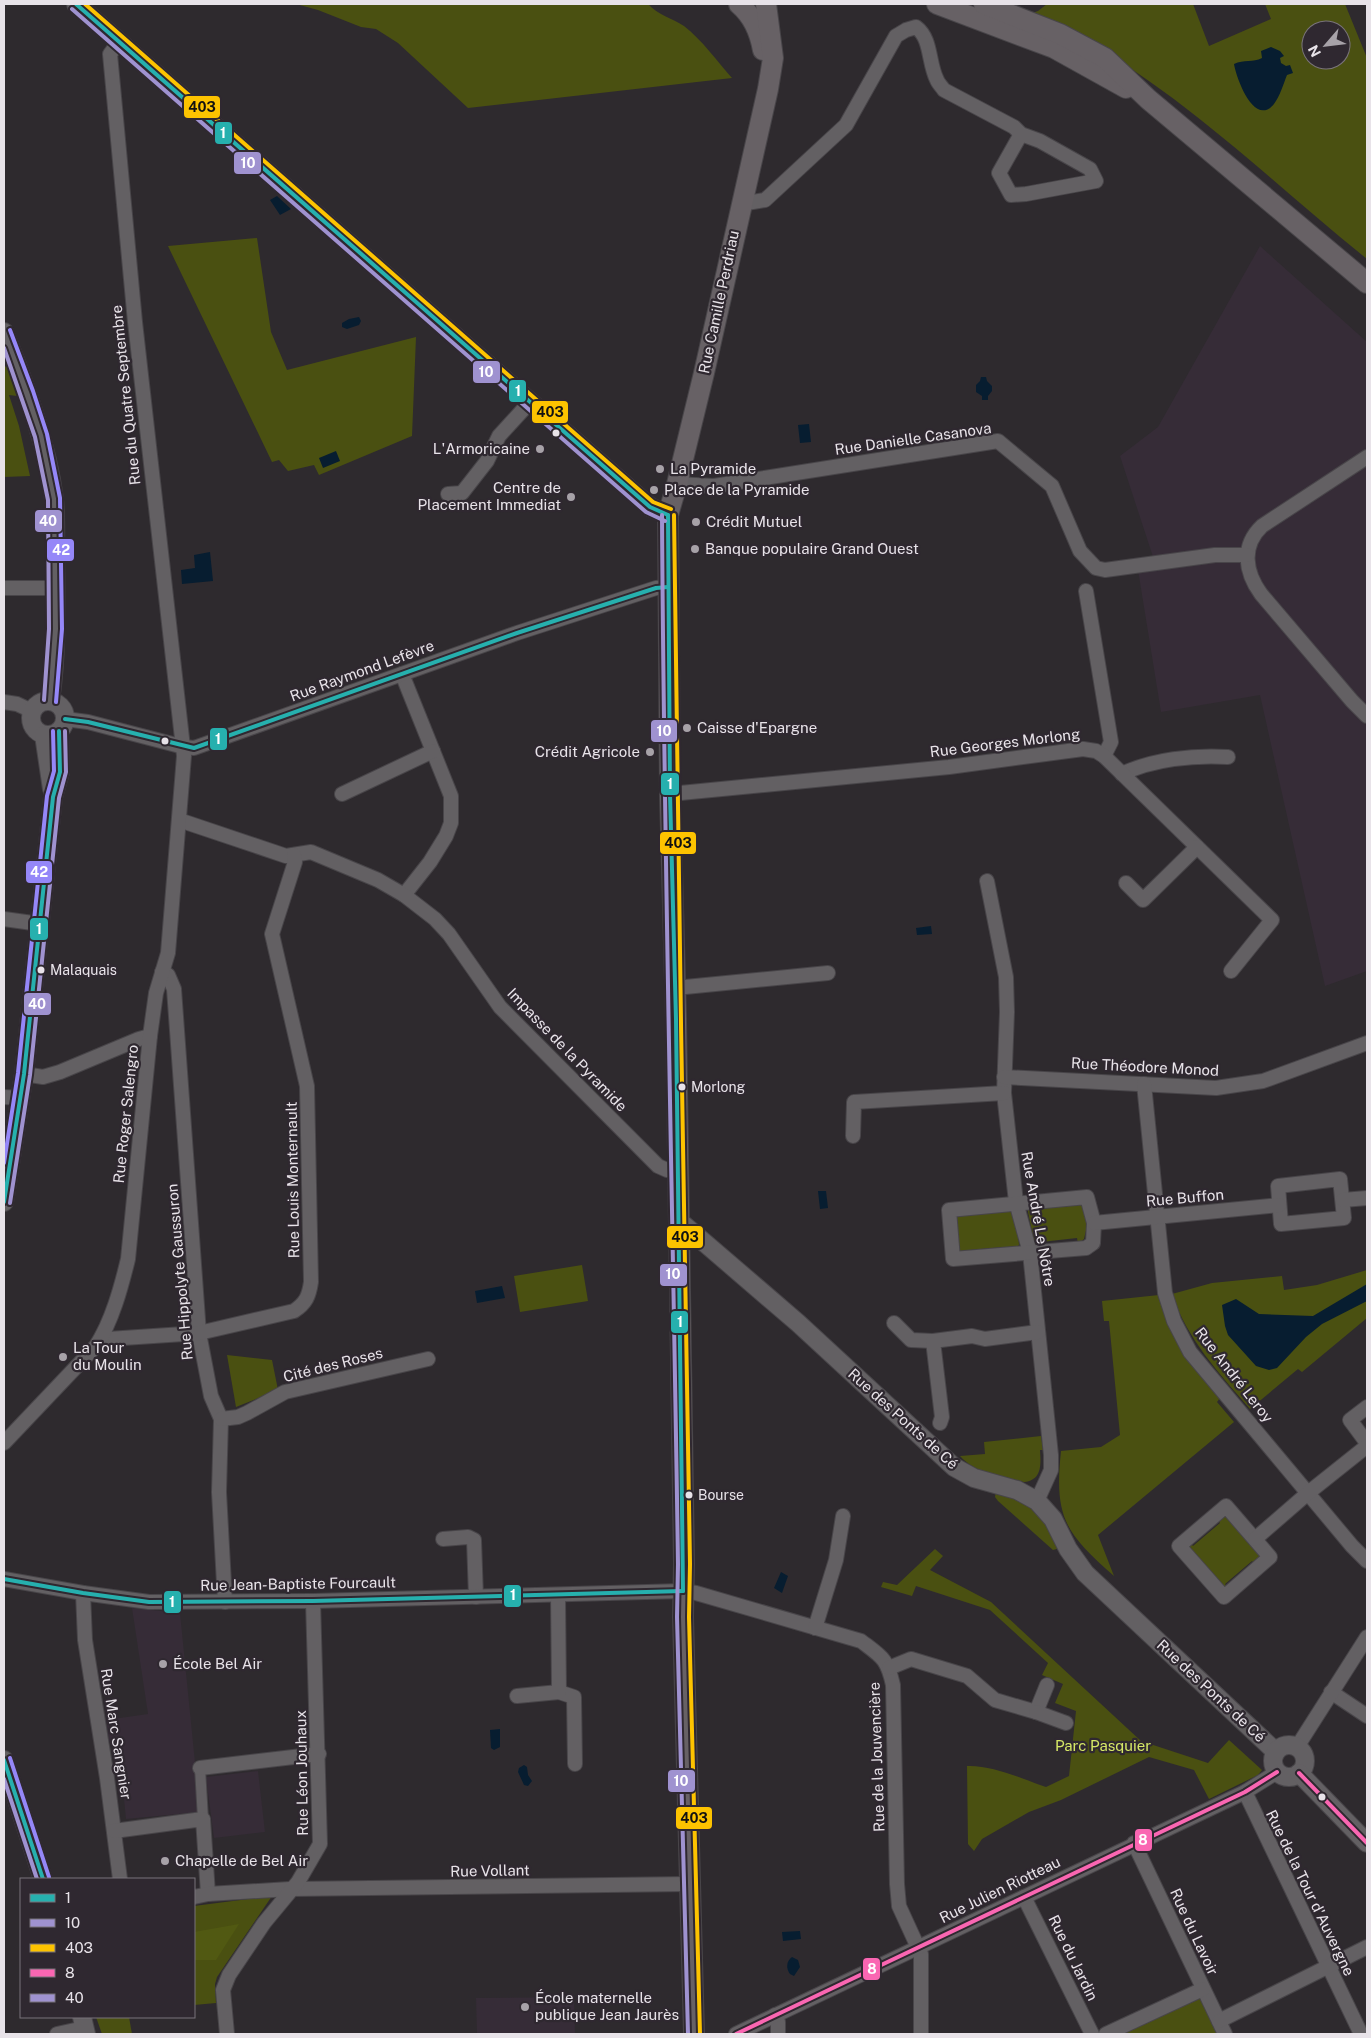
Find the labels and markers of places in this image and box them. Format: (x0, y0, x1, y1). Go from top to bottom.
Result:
unlabelled marker (551, 428, 561, 438)
place label: L'Armoricaine (433, 440, 530, 457)
marker: L'Armoricaine (534, 443, 546, 455)
place label: La Pyramide (670, 460, 756, 477)
marker: La Pyramide (654, 463, 666, 475)
place label: Centre de Placement Immediat (418, 479, 561, 513)
place label: Place de la Pyramide (664, 481, 810, 498)
marker: Place de la Pyramide (648, 484, 660, 496)
marker: Centre de Placement Immediat (565, 491, 577, 503)
place label: Crédit Mutuel (706, 513, 802, 530)
marker: Crédit Mutuel (690, 516, 702, 528)
place label: Banque populaire Grand Ouest (705, 540, 919, 557)
marker: Banque populaire Grand Ouest (689, 543, 701, 555)
place label: Caisse d'Epargne (697, 719, 817, 736)
marker: Caisse d'Epargne (681, 722, 693, 734)
unlabelled marker (160, 736, 170, 746)
place label: Crédit Agricole (535, 743, 640, 760)
marker: Crédit Agricole (644, 746, 656, 758)
place label: Malaquais (50, 962, 117, 978)
marker: Malaquais (36, 965, 46, 975)
place label: Morlong (691, 1079, 746, 1095)
marker: Morlong (677, 1082, 687, 1092)
place label: La Tour du Moulin (73, 1339, 142, 1373)
marker: La Tour du Moulin (57, 1351, 69, 1363)
place label: Bourse (698, 1487, 744, 1503)
marker: Bourse (684, 1490, 694, 1500)
place label: École Bel Air (173, 1655, 262, 1672)
marker: École Bel Air (157, 1658, 169, 1670)
unlabelled marker (1317, 1792, 1327, 1802)
place label: Chapelle de Bel Air (175, 1852, 308, 1869)
marker: Chapelle de Bel Air (159, 1855, 171, 1867)
place label: École maternelle publique Jean Jaurès (535, 1989, 679, 2023)
marker: École maternelle publique Jean Jaurès (519, 2001, 531, 2013)

